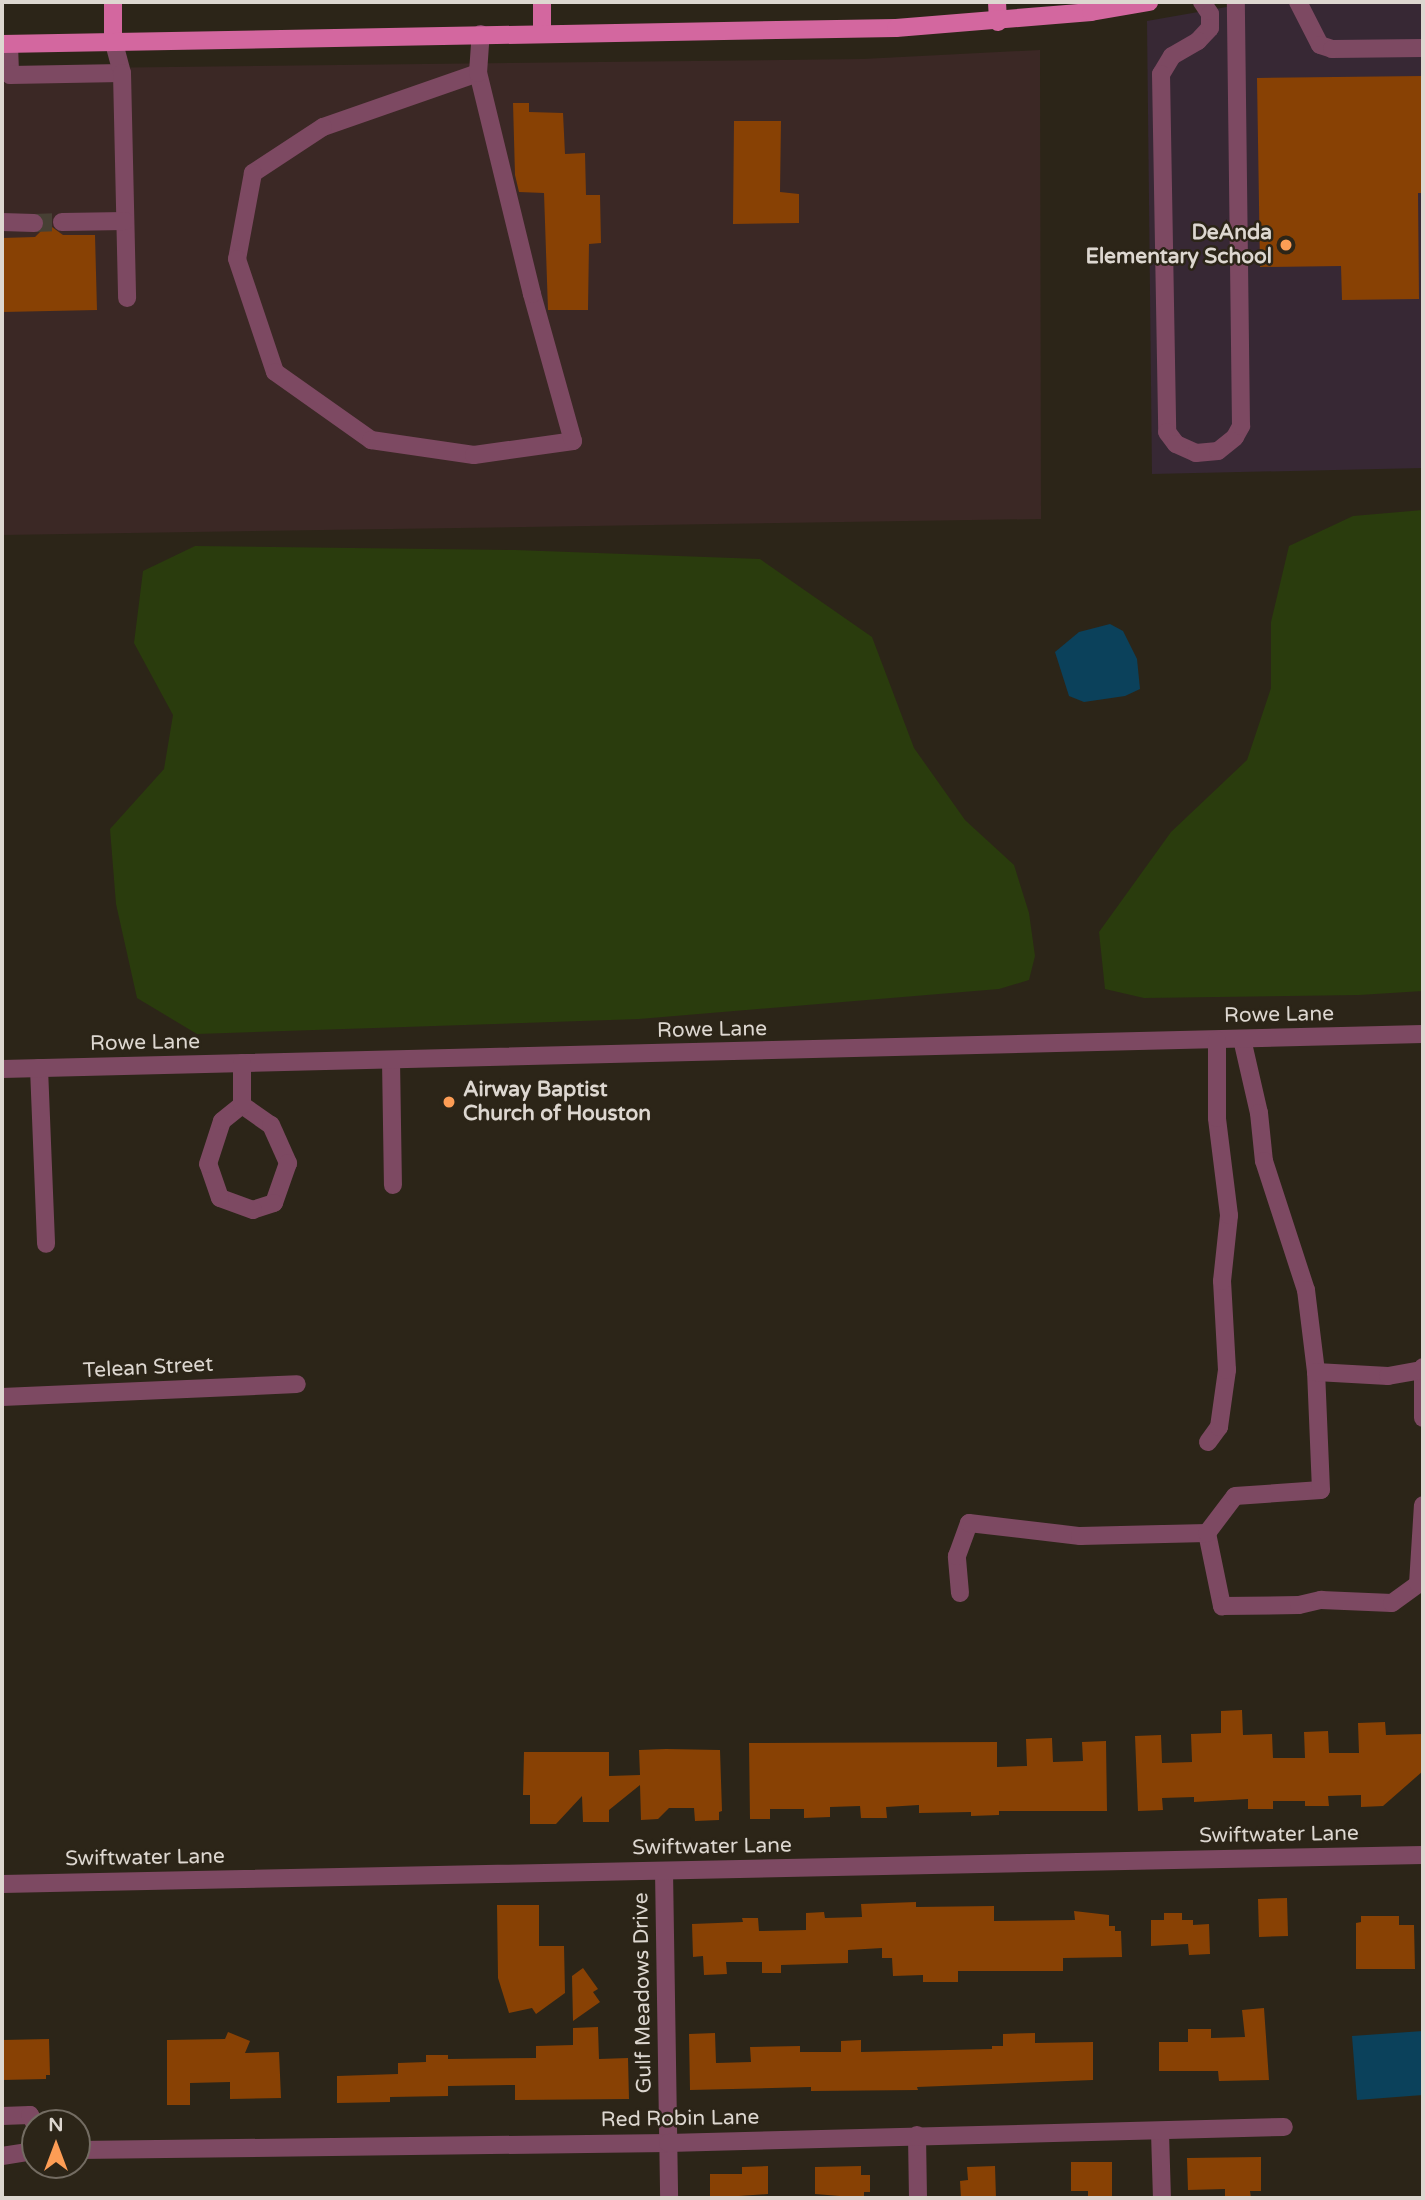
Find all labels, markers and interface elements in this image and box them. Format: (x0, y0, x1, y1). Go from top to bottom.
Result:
place label: DeAnda Elementary School (1085, 220, 1272, 270)
marker: DeAnda Elementary School (1278, 237, 1294, 253)
street label: Rowe Lane (1224, 1001, 1334, 1029)
street label: Rowe Lane (657, 1016, 767, 1044)
street label: Rowe Lane (90, 1029, 200, 1057)
place label: Airway Baptist Church of Houston (463, 1077, 651, 1127)
marker: Airway Baptist Church of Houston (441, 1094, 457, 1110)
street label: Telean Street (82, 1352, 214, 1384)
street label: Swiftwater Lane (1199, 1821, 1359, 1849)
street label: Swiftwater Lane (632, 1833, 792, 1861)
street label: Swiftwater Lane (65, 1844, 225, 1872)
street label: Gulf Meadows Drive (629, 1892, 657, 2094)
street label: Red Robin Lane (601, 2105, 759, 2133)
north arrow (21, 2109, 91, 2179)
text: N (48, 2114, 64, 2136)

